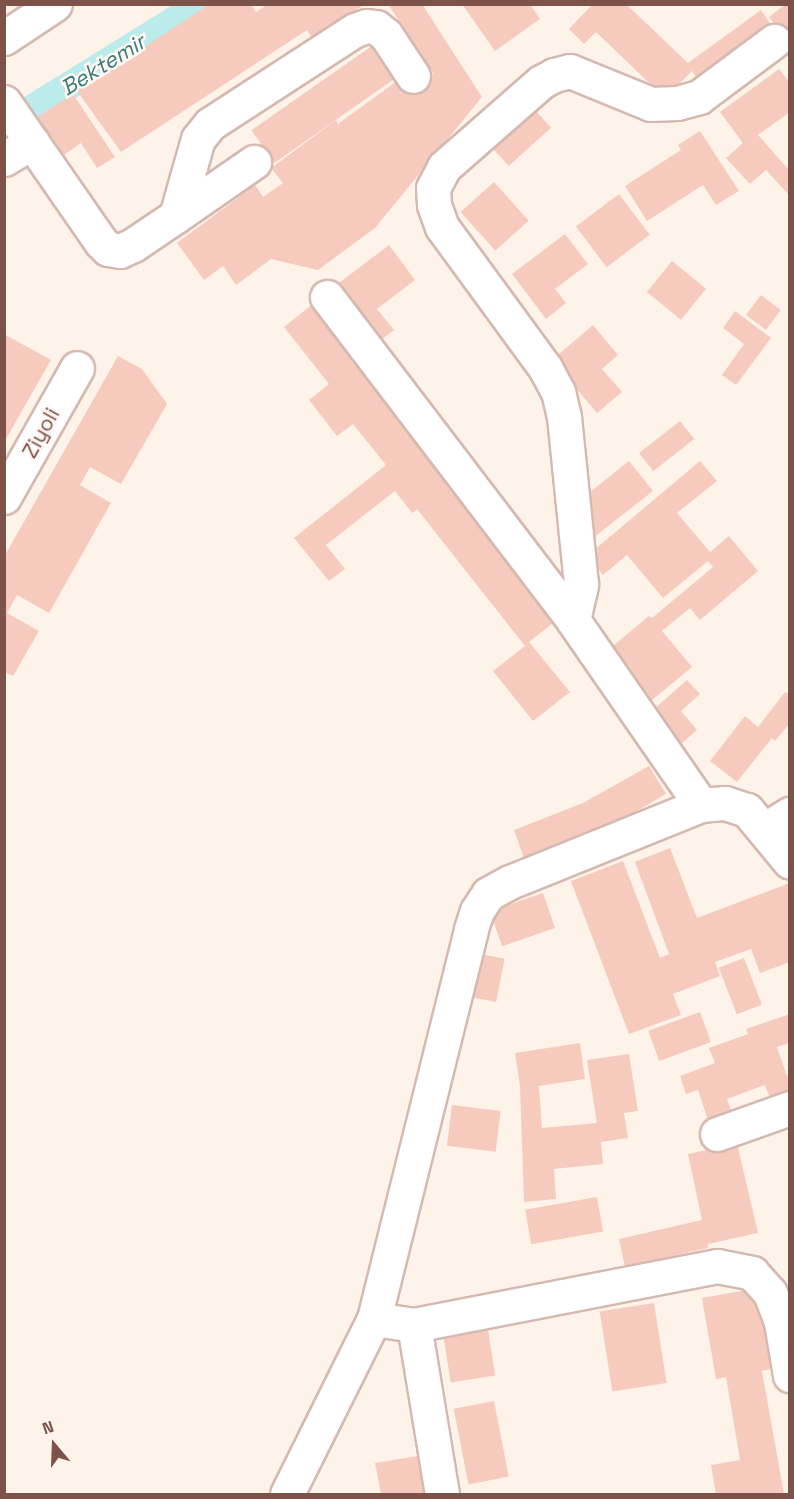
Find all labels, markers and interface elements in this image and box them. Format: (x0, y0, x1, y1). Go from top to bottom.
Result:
water label: Bektemir (56, 29, 150, 101)
street label: Ziyoli (17, 404, 65, 462)
north arrow (24, 1415, 84, 1475)
text: N (39, 1416, 56, 1439)

